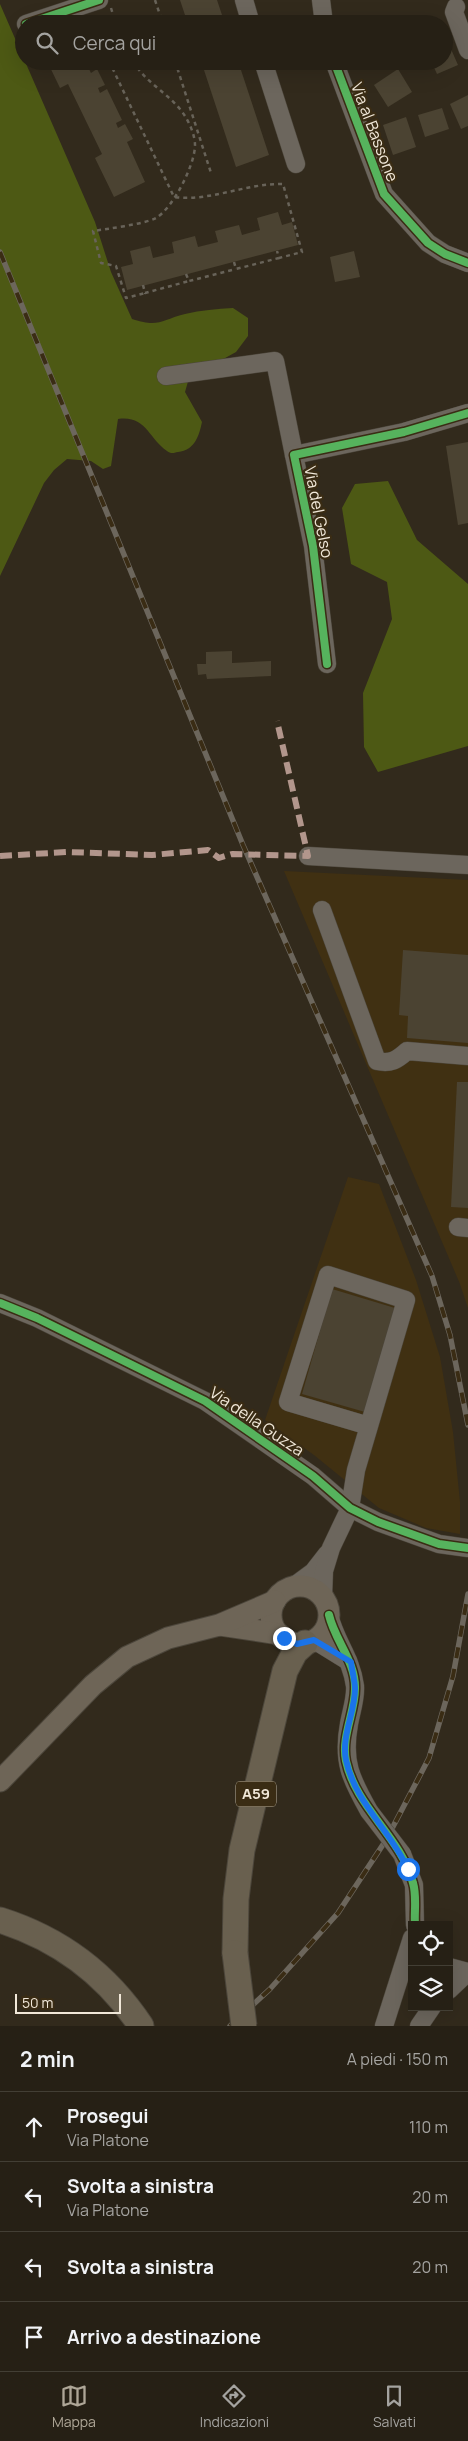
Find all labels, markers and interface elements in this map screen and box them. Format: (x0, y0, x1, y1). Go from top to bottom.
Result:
search box (15, 15, 453, 70)
icon: search (33, 29, 61, 57)
text: Cerca qui (73, 30, 156, 56)
street label: Via al Bassone (346, 79, 404, 185)
street label: Via del Gelso (299, 464, 339, 560)
street label: Via della Guzza (205, 1381, 309, 1461)
route end (273, 1627, 296, 1650)
road number: A59 (236, 1782, 276, 1806)
route start (397, 1858, 420, 1881)
map controls (408, 1921, 453, 2011)
button: locate (408, 1921, 453, 1966)
button: layers (408, 1966, 453, 2011)
scale bar (15, 1991, 121, 2014)
text: 50 m (22, 1993, 53, 2012)
text: 2 min (20, 2045, 75, 2073)
text: A piedi · 150 m (347, 2048, 448, 2070)
text: Prosegui (67, 2103, 149, 2129)
icon: ahead (20, 2113, 48, 2141)
text: 110 m (409, 2116, 448, 2138)
text: Via Platone (67, 2129, 149, 2151)
text: Svolta a sinistra (67, 2173, 214, 2199)
icon: left (20, 2183, 48, 2211)
text: 20 m (412, 2186, 448, 2208)
text: Via Platone (67, 2199, 149, 2221)
icon: left (20, 2253, 48, 2281)
text: Svolta a sinistra (67, 2254, 214, 2280)
text: 20 m (412, 2256, 448, 2278)
icon: arrive (20, 2323, 48, 2351)
text: Arrivo a destinazione (67, 2324, 261, 2350)
tab: Mappa (52, 2382, 96, 2431)
tab: Indicazioni (200, 2382, 269, 2431)
tab: Salvati (373, 2382, 416, 2431)

